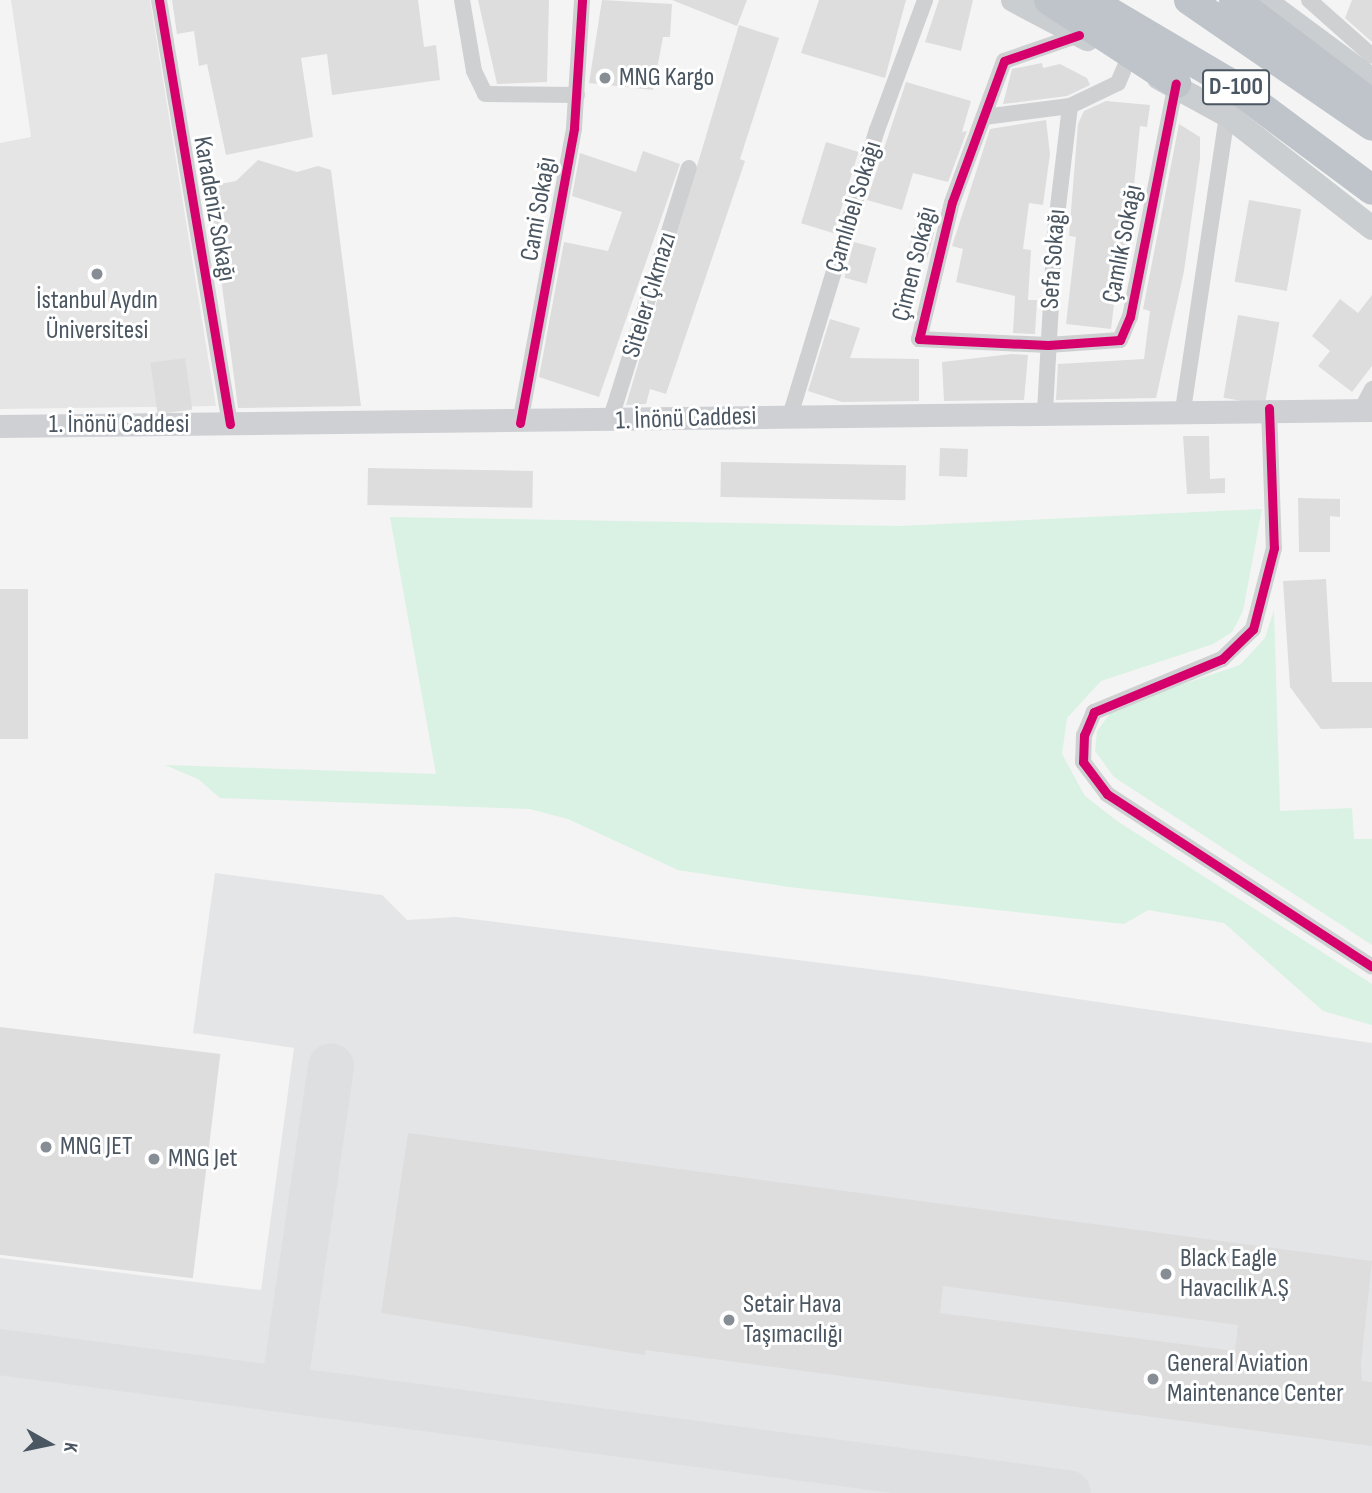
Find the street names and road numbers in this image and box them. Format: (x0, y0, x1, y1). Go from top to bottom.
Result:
road number: D-100 (1201, 66, 1271, 108)
street label: Karadeniz Sokağı (186, 134, 242, 284)
street label: Çamlıbel Sokağı (819, 137, 889, 277)
street label: Cami Sokağı (515, 155, 563, 263)
street label: Çamlık Sokağı (1096, 182, 1150, 306)
street label: Çimen Sokağı (886, 204, 944, 324)
street label: Sefa Sokağı (1035, 208, 1073, 310)
street label: Siteler Çıkmazı (616, 229, 684, 361)
street label: 1. İnönü Caddesi (615, 401, 757, 437)
street label: 1. İnönü Caddesi (49, 409, 189, 441)

